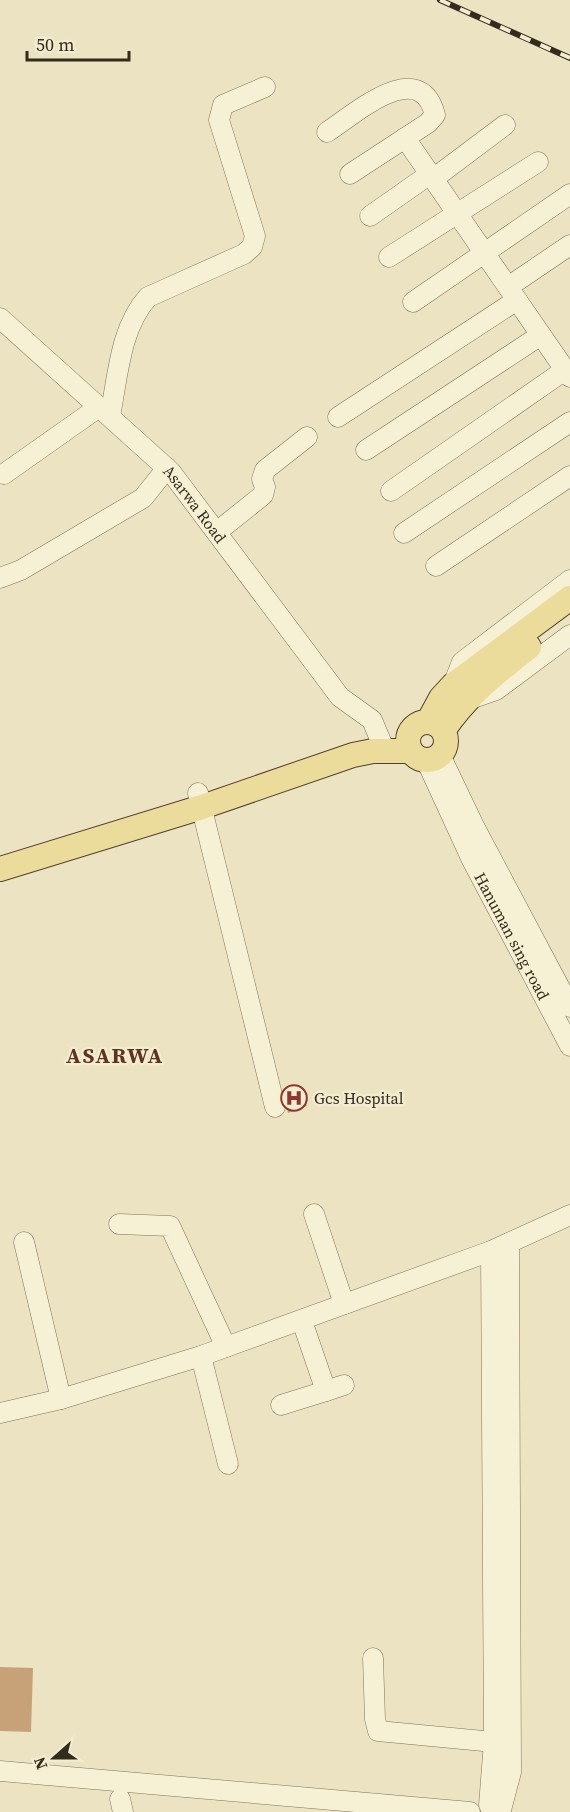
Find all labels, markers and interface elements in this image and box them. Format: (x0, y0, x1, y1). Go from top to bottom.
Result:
scale bar (27, 24, 129, 62)
text: 50 m (36, 32, 74, 57)
street label: Asarwa Road (159, 459, 232, 548)
street label: Hanuman sing road (469, 868, 555, 1004)
district label: ASARWA (66, 1040, 164, 1070)
hospital icon: Gcs Hospital (279, 1083, 309, 1113)
place label: Gcs Hospital (314, 1087, 404, 1109)
north arrow (24, 1728, 84, 1788)
text: N (28, 1754, 52, 1773)

